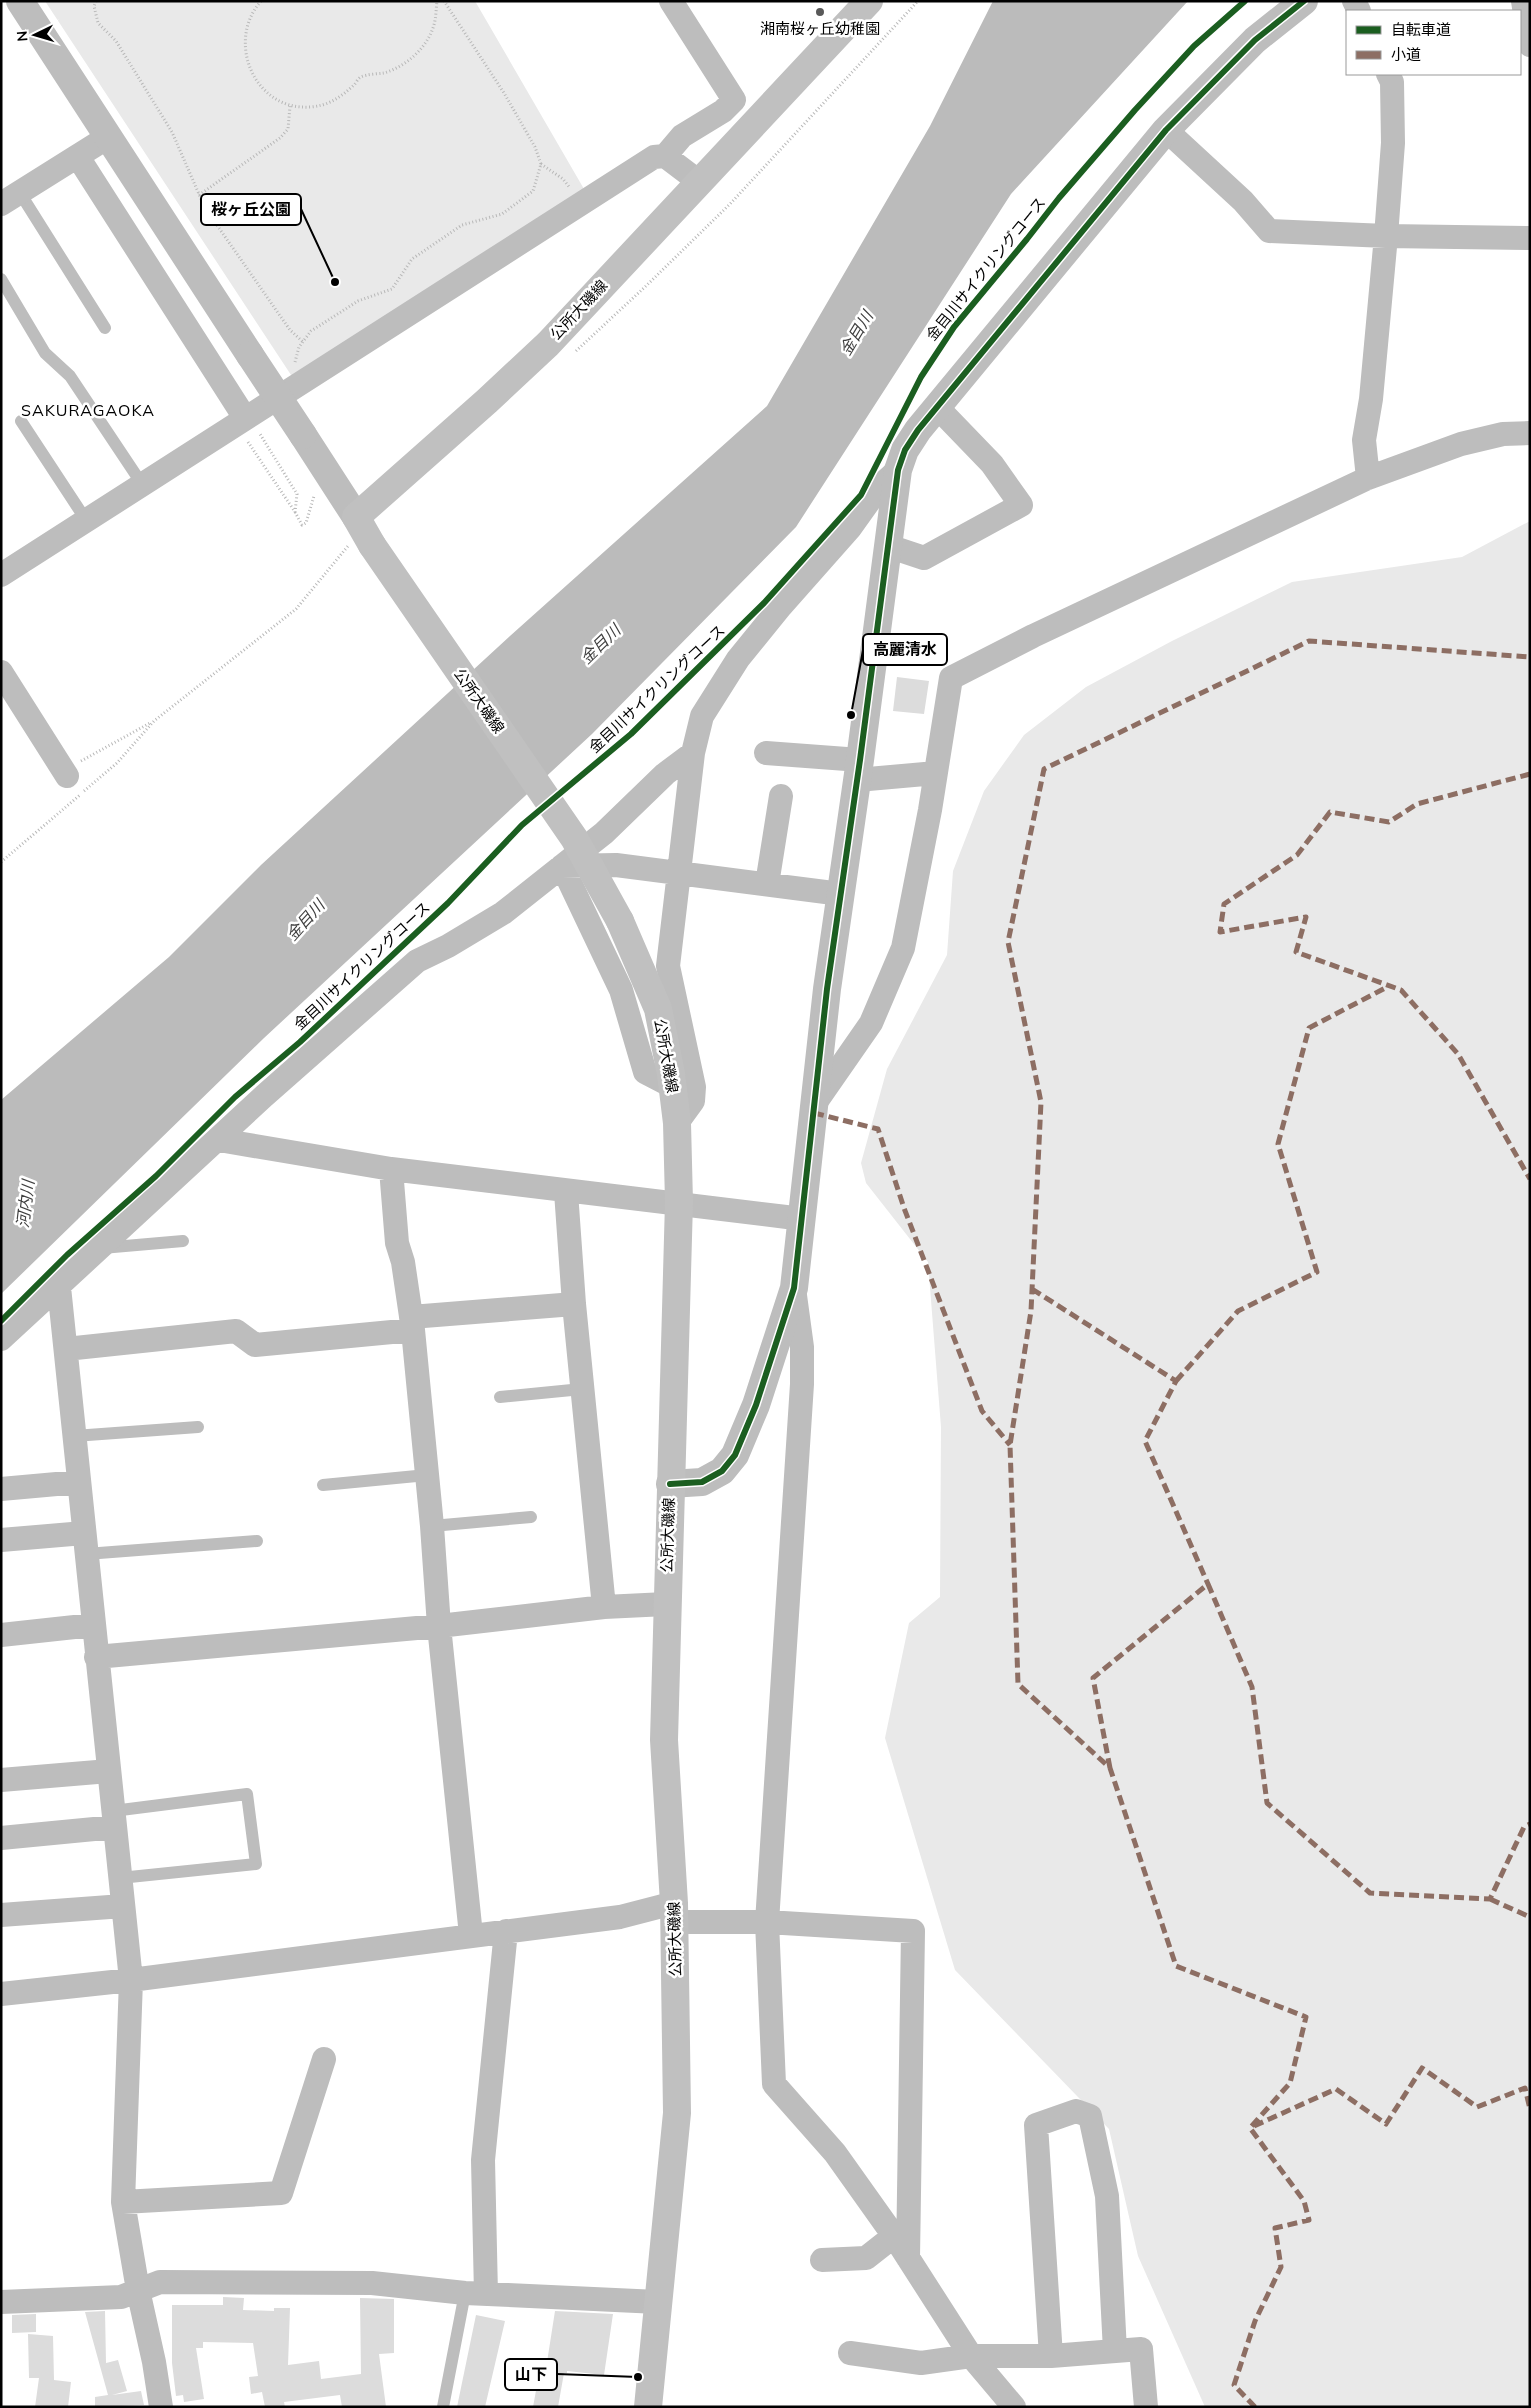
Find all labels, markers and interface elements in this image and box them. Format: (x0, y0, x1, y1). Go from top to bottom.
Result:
marker: 湘南桜ヶ丘幼稚園 (814, 6, 826, 18)
north arrow (10, 10, 60, 60)
legend (1346, 10, 1521, 75)
place label: 湘南桜ヶ丘幼稚園 (760, 19, 880, 38)
text: 自転車道 (1391, 20, 1451, 39)
text: N (13, 30, 31, 42)
text: 小道 (1391, 45, 1421, 64)
street label: 金目川サイクリングコース (922, 193, 1049, 344)
callout: 桜ヶ丘公園 (201, 194, 301, 225)
text: 桜ヶ丘公園 (211, 199, 291, 219)
street label: 公所大磯線 (546, 276, 611, 344)
water label: 金目川 (835, 306, 878, 359)
district label: SAKURAGAOKA (21, 400, 155, 420)
water label: 金目川 (576, 619, 626, 668)
street label: 金目川サイクリングコース (585, 621, 729, 757)
callout: 高麗清水 (863, 634, 947, 665)
text: 高麗清水 (873, 639, 937, 659)
street label: 公所大磯線 (450, 665, 509, 737)
water label: 金目川 (282, 894, 330, 945)
street label: 金目川サイクリングコース (290, 898, 434, 1034)
street label: 公所大磯線 (651, 1017, 682, 1095)
water label: 河内川 (12, 1177, 38, 1229)
street label: 公所大磯線 (657, 1497, 678, 1573)
street label: 公所大磯線 (664, 1901, 685, 1977)
callout: 山下 (505, 2359, 557, 2390)
text: 山下 (515, 2364, 547, 2384)

